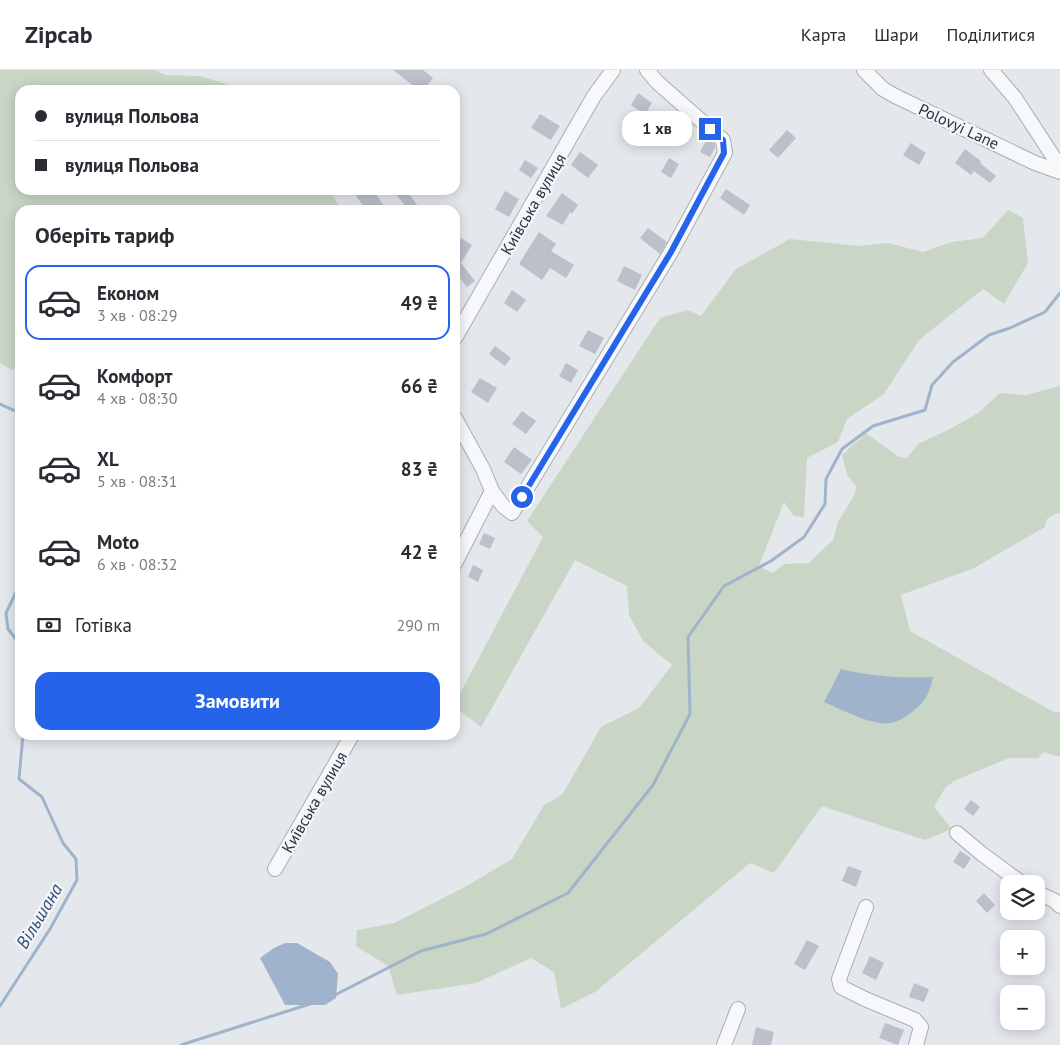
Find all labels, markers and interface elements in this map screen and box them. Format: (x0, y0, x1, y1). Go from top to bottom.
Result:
text: Zipcab (25, 19, 93, 50)
text: Карта (801, 23, 846, 46)
text: Шари (874, 23, 918, 46)
text: Поділитися (946, 23, 1035, 46)
street label: Polovyi Lane (916, 99, 1002, 153)
text: вулиця Польова (65, 104, 199, 128)
callout: 1 хв (622, 112, 692, 146)
text: 1 хв (642, 118, 672, 138)
route end (699, 118, 721, 140)
street label: Київська вулиця (496, 150, 570, 258)
text: вулиця Польова (65, 153, 199, 177)
text: Оберіть тариф (35, 221, 174, 249)
icon: car (37, 280, 82, 325)
text: Економ (97, 281, 159, 305)
text: 49 ₴ (401, 291, 438, 315)
text: 3 хв · 08:29 (97, 305, 177, 325)
icon: car (37, 363, 82, 408)
text: Комфорт (97, 364, 173, 388)
text: 66 ₴ (401, 374, 438, 398)
text: 4 хв · 08:30 (97, 388, 177, 408)
icon: car (37, 446, 82, 491)
text: XL (97, 447, 119, 471)
text: 83 ₴ (401, 457, 438, 481)
text: 5 хв · 08:31 (97, 471, 177, 491)
route start (511, 486, 533, 508)
icon: car (37, 529, 82, 574)
text: Moto (97, 530, 139, 554)
text: 42 ₴ (401, 540, 438, 564)
text: 6 хв · 08:32 (97, 554, 177, 574)
icon: cash (35, 611, 63, 639)
text: Готівка (75, 613, 132, 637)
text: 290 m (397, 615, 440, 635)
button: Замовити (35, 672, 440, 730)
street label: Київська вулиця (277, 748, 351, 856)
map controls (1000, 875, 1045, 1030)
button: layers (1000, 875, 1045, 920)
water label: Вільшана (11, 879, 67, 953)
button: + (1000, 930, 1045, 975)
button: − (1000, 985, 1045, 1030)

